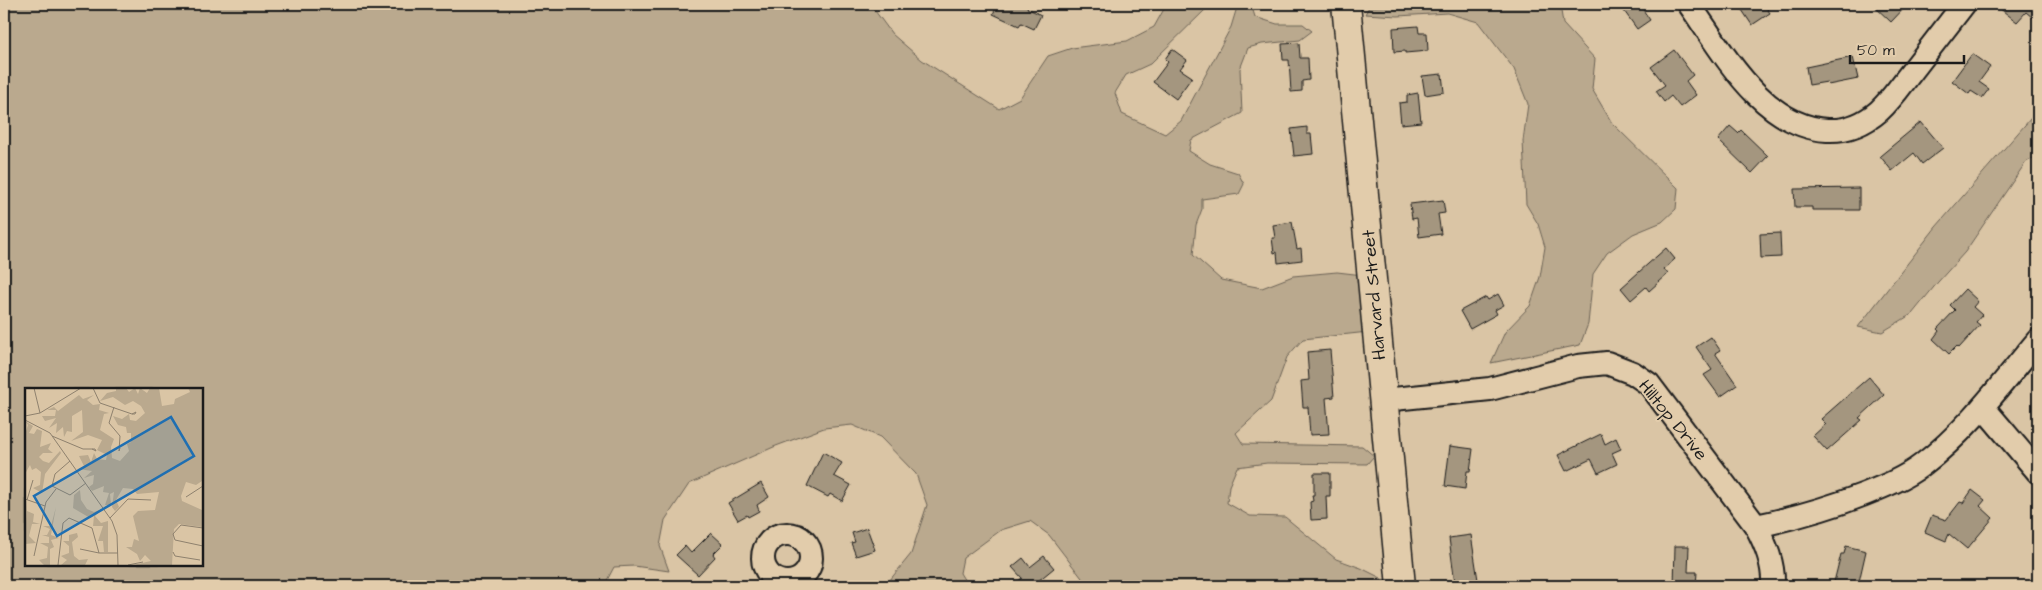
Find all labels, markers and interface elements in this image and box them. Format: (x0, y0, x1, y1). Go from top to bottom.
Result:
scale bar (1850, 32, 1963, 64)
text: 50 m (1857, 40, 1895, 61)
street label: Harvard Street (1356, 228, 1392, 361)
street label: Hilltop Drive (1633, 374, 1713, 466)
inset map (25, 388, 202, 565)

